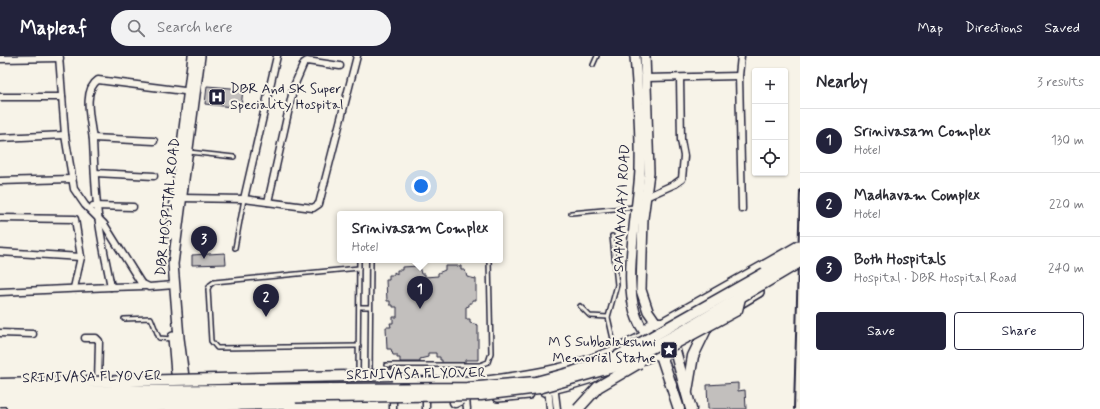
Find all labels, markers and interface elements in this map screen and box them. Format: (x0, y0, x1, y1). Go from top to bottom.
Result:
search box (111, 10, 391, 46)
text: Mapleaf (20, 16, 87, 41)
icon: search (125, 17, 147, 39)
text: Search here (157, 18, 233, 38)
text: Map (917, 19, 943, 37)
text: Directions (965, 19, 1023, 37)
text: Saved (1045, 19, 1080, 37)
map controls (752, 68, 788, 176)
button: + (752, 68, 788, 104)
text: Nearby (816, 71, 868, 93)
text: 3 results (1037, 74, 1084, 91)
place label: DBR And SK Super Speciality Hospital (230, 80, 344, 114)
hospital icon: DBR And SK Super Speciality Hospital (207, 87, 227, 107)
button: − (752, 104, 788, 140)
text: Srinivasam Complex (854, 122, 991, 142)
text: 1 (826, 132, 832, 149)
text: 130 m (1051, 132, 1084, 149)
street label: DBR HOSPITAL ROAD (152, 137, 184, 277)
button: locate (752, 140, 788, 176)
text: Hotel (854, 142, 880, 159)
street label: SAAMAVAAYI ROAD (610, 144, 634, 272)
your location (411, 176, 431, 196)
text: Madhavam Complex (854, 186, 980, 206)
text: 2 (826, 196, 832, 213)
text: 220 m (1049, 196, 1084, 213)
text: Hotel (854, 206, 880, 223)
popup (337, 211, 503, 263)
text: Srinivasam Complex (352, 219, 488, 239)
pin: 3 (191, 226, 217, 259)
text: Hotel (352, 239, 378, 256)
text: Both Hospitals (854, 250, 946, 270)
text: 3 (826, 260, 832, 277)
text: 240 m (1048, 260, 1084, 277)
text: Hospital · DBR Hospital Road (854, 270, 1016, 287)
pin: 1 (407, 276, 433, 309)
pin: 2 (253, 284, 279, 317)
button: Save (816, 312, 946, 350)
button: Share (954, 312, 1084, 350)
place label: M S Subbalakshmi Memorial Statue (548, 333, 656, 367)
place icon: M S Subbalakshmi Memorial Statue (659, 340, 679, 360)
street label: SRINIVASA FLYOVER (346, 364, 486, 384)
street label: SRINIVASA FLYOVER (22, 367, 162, 387)

